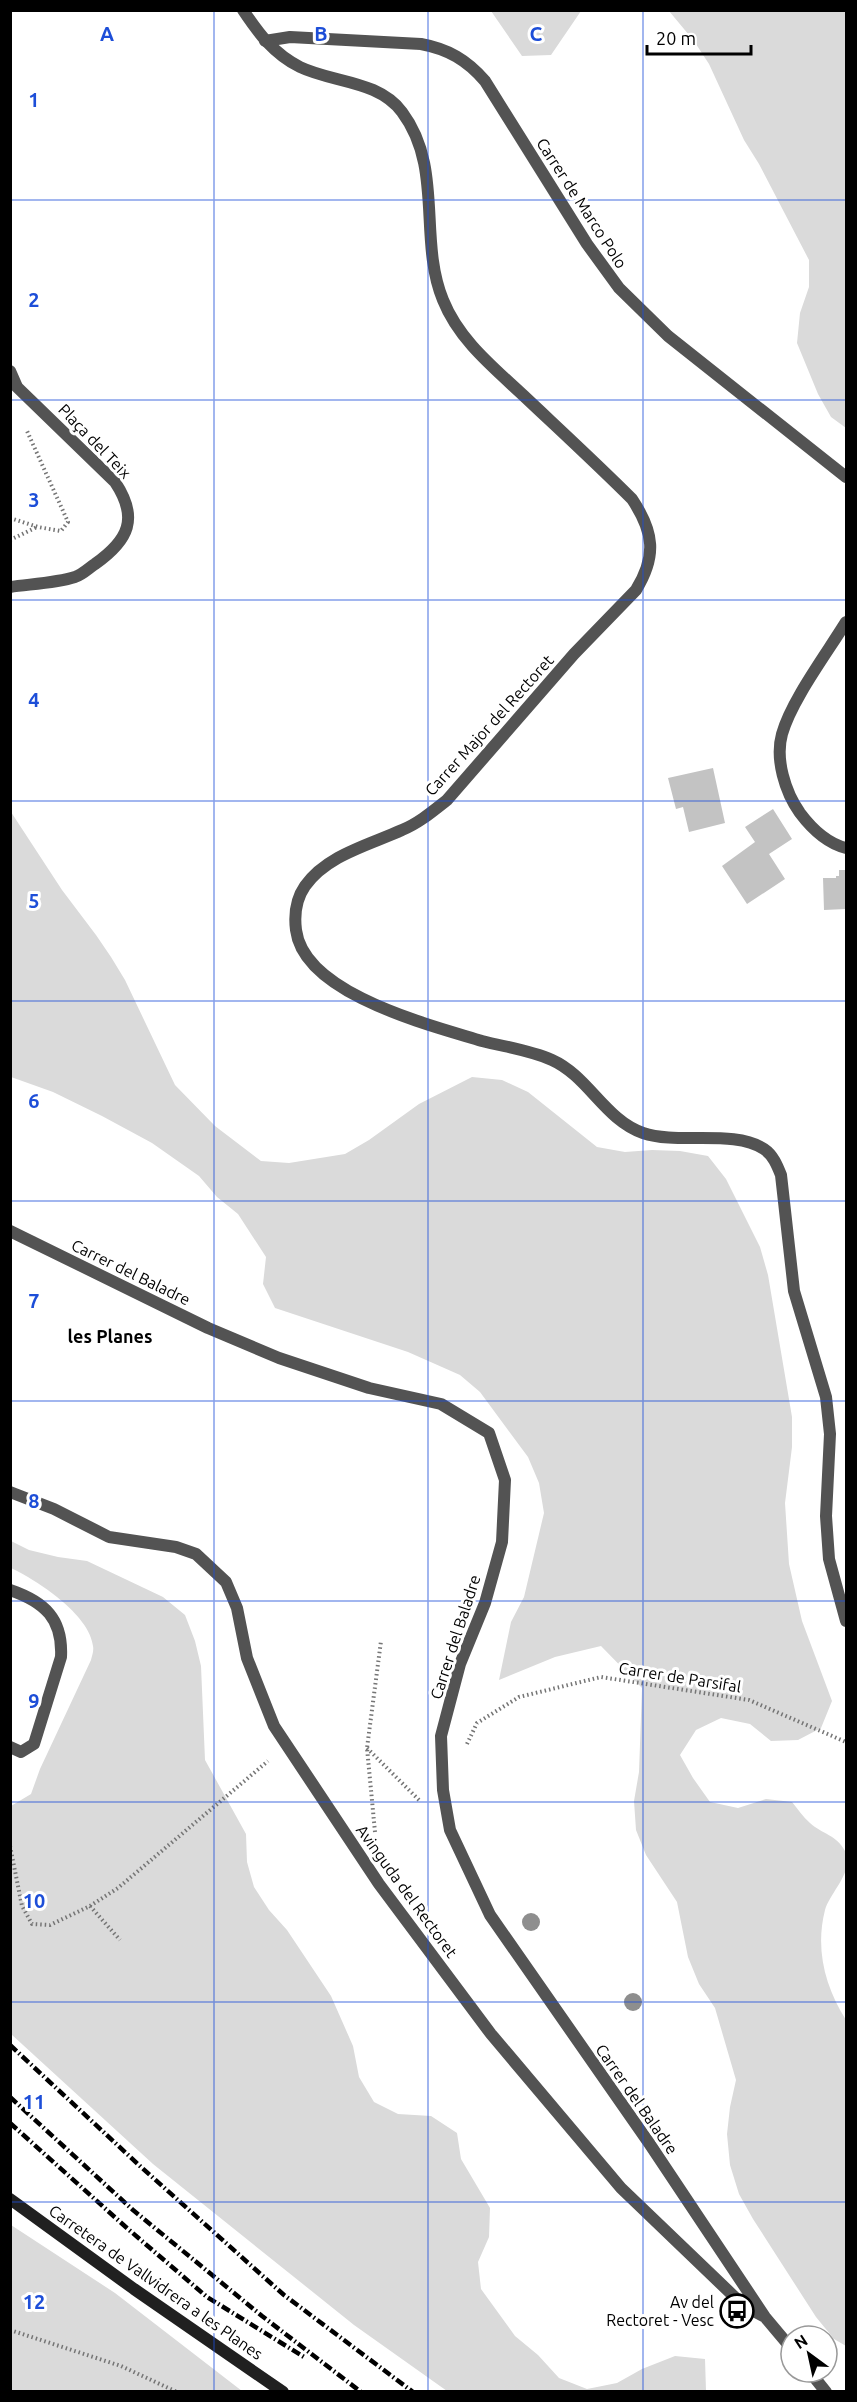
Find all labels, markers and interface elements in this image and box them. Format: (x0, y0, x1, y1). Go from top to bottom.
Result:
scale bar (647, 18, 750, 56)
text: A (100, 22, 114, 45)
text: B (314, 22, 328, 45)
text: C (530, 22, 543, 45)
text: 20 m (656, 28, 696, 48)
text: 1 (28, 88, 40, 111)
street label: Carrer de Marco Polo (533, 135, 631, 271)
text: 2 (28, 288, 40, 311)
street label: Plaça del Teix (55, 400, 135, 482)
text: 3 (28, 488, 40, 511)
street label: Carrer Major del Rectoret (421, 651, 557, 799)
text: 4 (28, 688, 40, 711)
text: 5 (28, 889, 40, 912)
text: 6 (28, 1089, 40, 1112)
street label: Carrer del Baladre (69, 1235, 193, 1309)
text: 7 (28, 1289, 40, 1312)
district label: les Planes (68, 1326, 152, 1346)
text: 8 (28, 1489, 40, 1512)
street label: Carrer del Baladre (426, 1572, 484, 1702)
street label: Carrer de Parsifal (618, 1658, 742, 1696)
text: 9 (28, 1689, 40, 1712)
street label: Avinguda del Rectoret (353, 1821, 462, 1961)
text: 10 (23, 1889, 45, 1912)
street label: Carrer del Baladre (592, 2041, 682, 2157)
text: 11 (23, 2090, 45, 2113)
street label: Carretera de Vallvidrera a les Planes (46, 2201, 266, 2363)
text: 12 (23, 2290, 45, 2313)
place label: Av del Rectoret - Vesc (606, 2293, 715, 2329)
bus stop icon: Av del Rectoret - Vesc (719, 2293, 755, 2329)
north arrow (779, 2324, 839, 2384)
text: N (791, 2331, 811, 2352)

